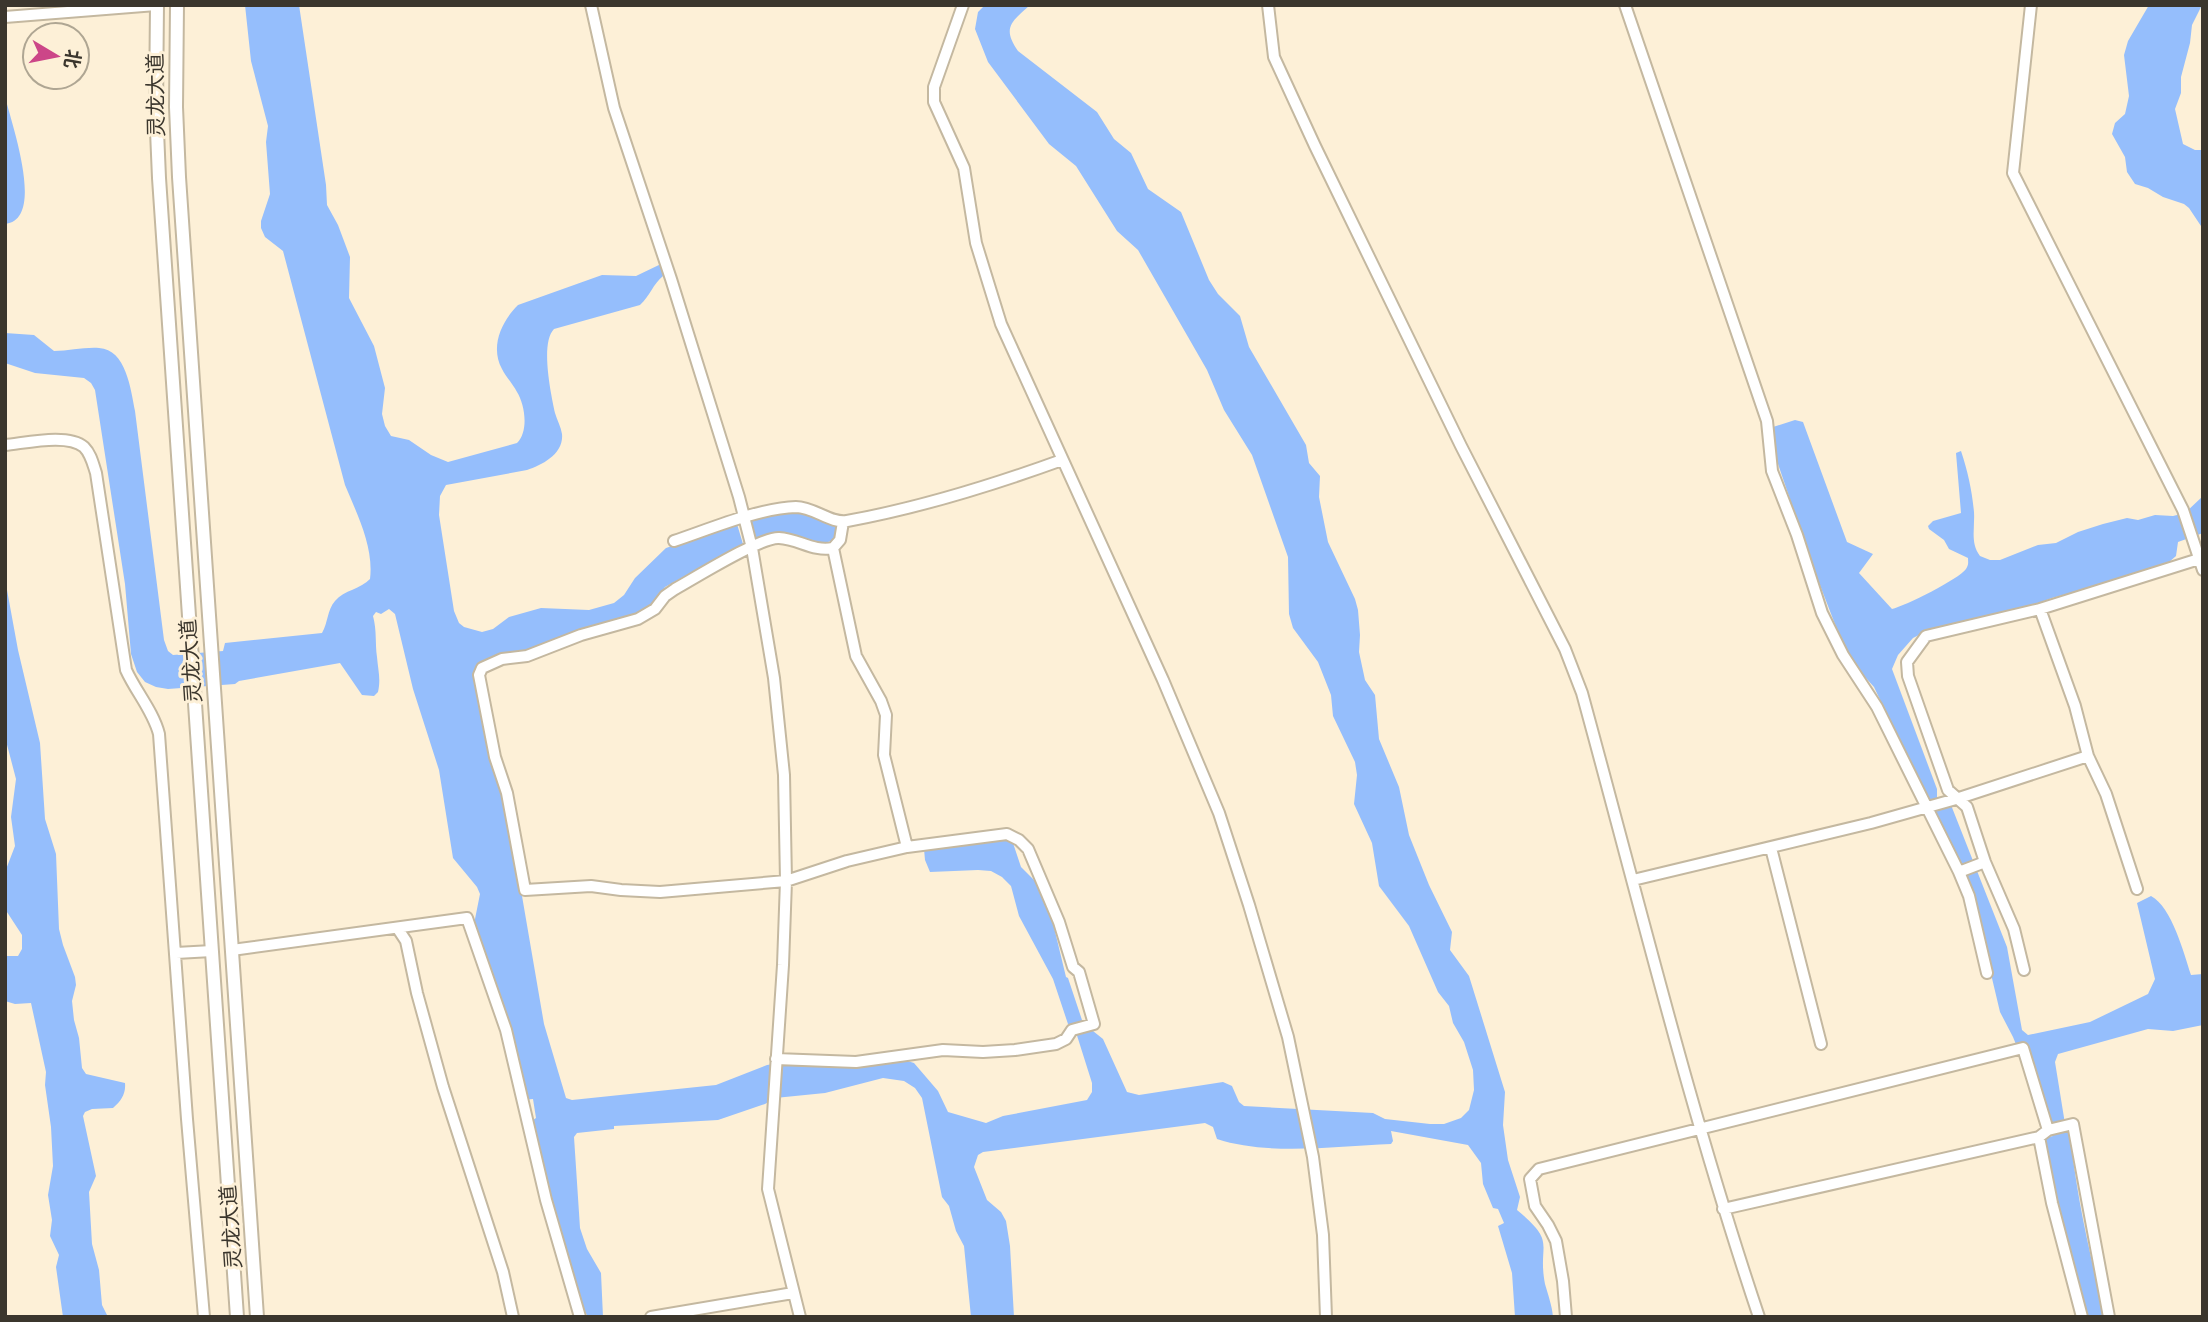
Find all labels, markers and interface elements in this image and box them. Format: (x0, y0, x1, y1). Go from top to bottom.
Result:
north arrow (21, 21, 91, 91)
text: 北 (59, 48, 87, 71)
street label: 灵龙大道 (140, 53, 170, 137)
street label: 灵龙大道 (173, 618, 207, 704)
street label: 灵龙大道 (213, 1184, 247, 1270)

